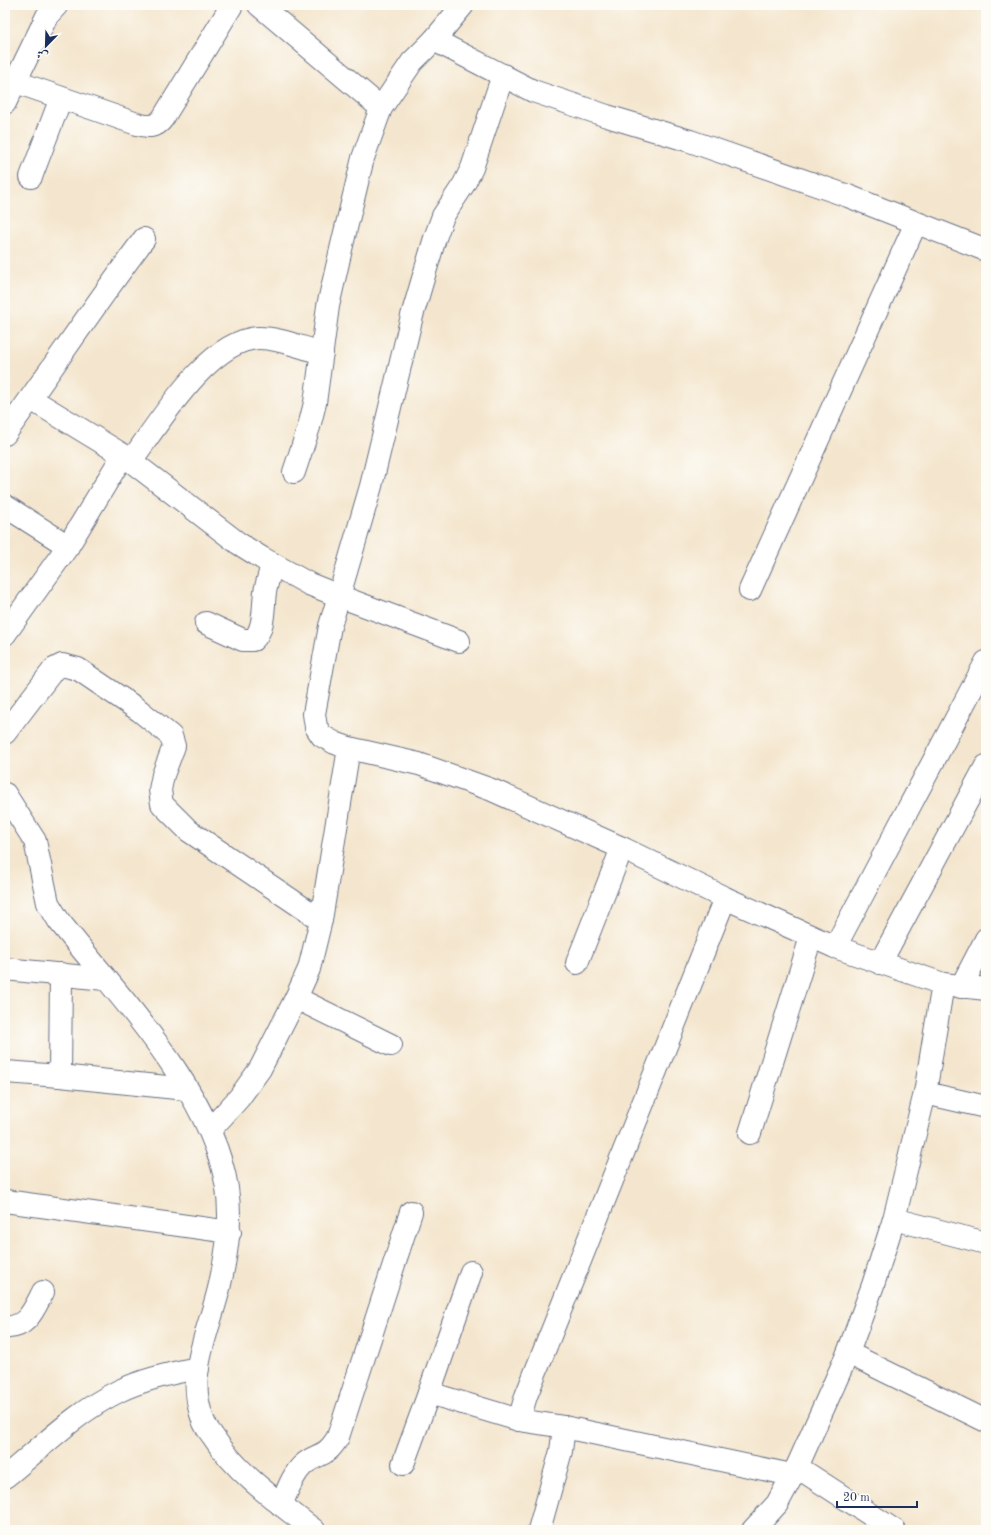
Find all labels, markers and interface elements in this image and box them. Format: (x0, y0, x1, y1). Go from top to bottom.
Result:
north arrow (26, 26, 66, 66)
text: ش (35, 47, 50, 61)
scale bar (837, 1483, 917, 1509)
text: 20 m (843, 1492, 870, 1504)

